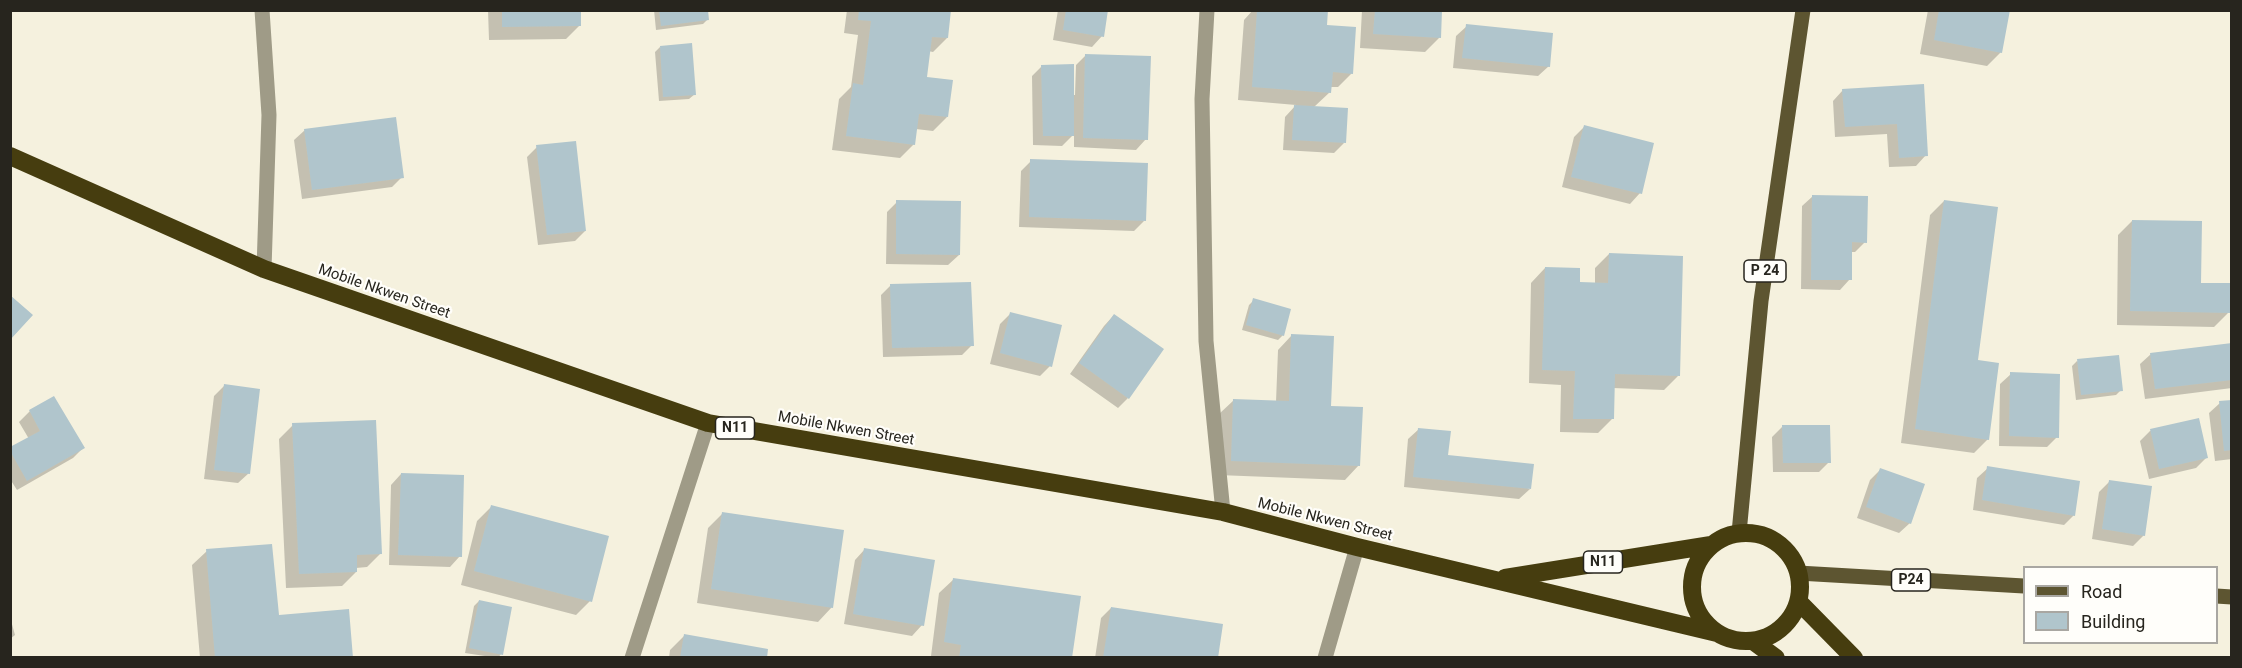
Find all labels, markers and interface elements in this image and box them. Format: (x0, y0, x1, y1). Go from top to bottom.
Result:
road number: P 24 (1744, 260, 1786, 282)
street label: Mobile Nkwen Street (316, 261, 452, 323)
street label: Mobile Nkwen Street (776, 408, 916, 450)
road number: N11 (716, 417, 754, 439)
street label: Mobile Nkwen Street (1256, 495, 1394, 545)
road number: N11 (1584, 551, 1622, 573)
legend (2023, 566, 2218, 644)
road number: P24 (1892, 569, 1930, 591)
text: Road (2081, 581, 2122, 602)
text: Building (2081, 611, 2145, 632)

